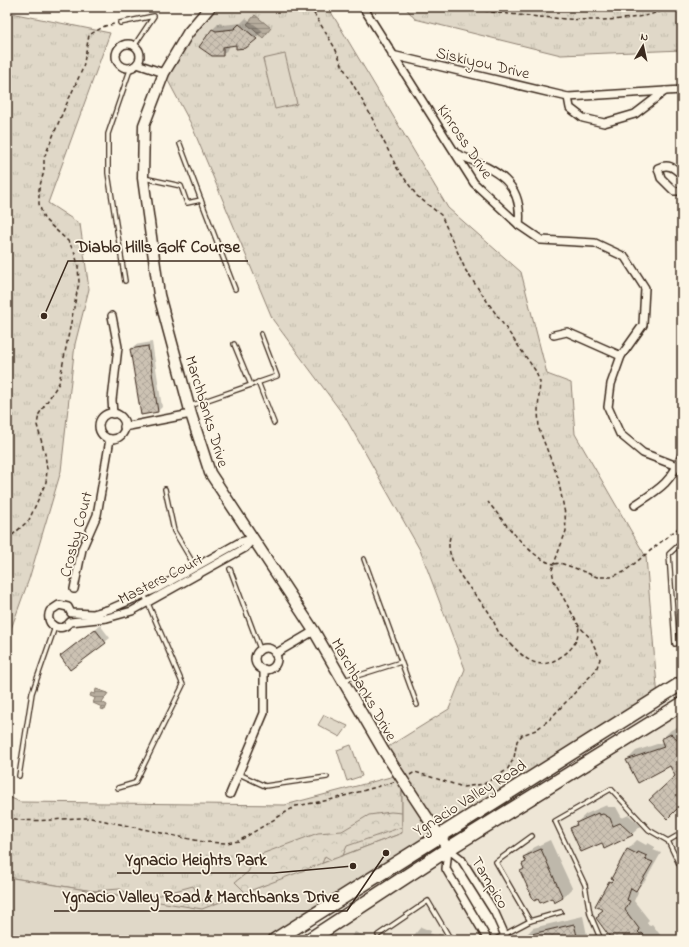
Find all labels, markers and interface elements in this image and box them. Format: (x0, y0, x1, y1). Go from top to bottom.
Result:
north arrow (623, 26, 663, 66)
text: N (639, 29, 649, 46)
street label: Siskiyou Drive (433, 42, 533, 87)
street label: Kinross Drive (430, 100, 499, 185)
callout: Diablo Hills Golf Course (68, 232, 248, 261)
text: Diablo Hills Golf Course (75, 235, 241, 260)
street label: Marchbanks Drive (178, 353, 235, 471)
street label: Crosby Court (54, 488, 100, 580)
street label: Masters Court (114, 548, 208, 612)
street label: Marchbanks Drive (324, 634, 403, 747)
street label: Ygnacio Valley Road (409, 754, 531, 843)
callout: Ygnacio Heights Park (117, 844, 274, 873)
text: Ygnacio Heights Park (124, 848, 267, 875)
street label: Tampico (464, 852, 514, 914)
callout: Ygnacio Valley Road & Marchbanks Drive (54, 882, 347, 911)
text: Ygnacio Valley Road & Marchbanks Drive (62, 885, 341, 912)

